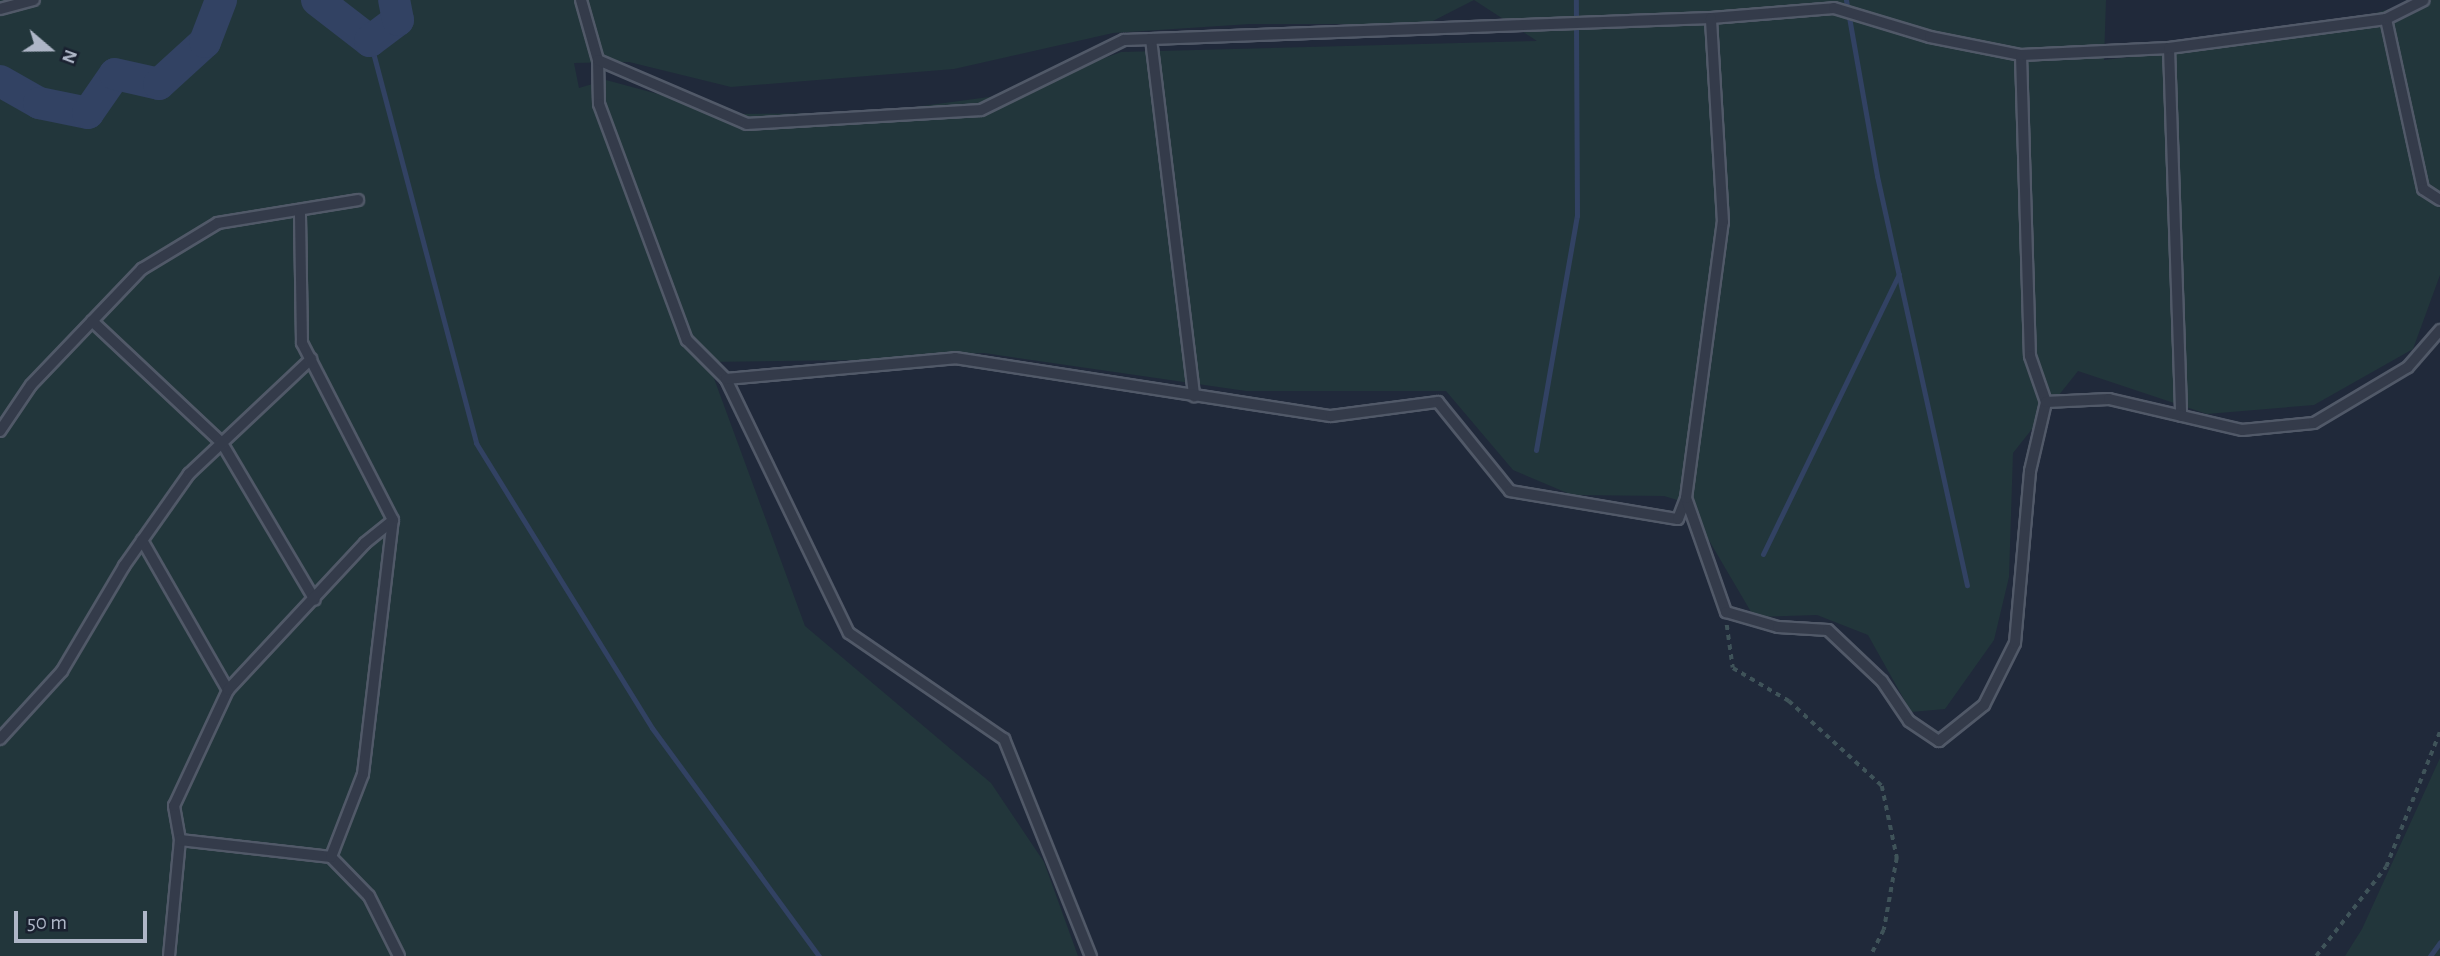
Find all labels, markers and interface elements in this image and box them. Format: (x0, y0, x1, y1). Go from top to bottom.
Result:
north arrow (14, 14, 84, 84)
text: N (58, 47, 80, 66)
scale bar (18, 897, 150, 941)
text: 50 m (27, 912, 67, 933)

